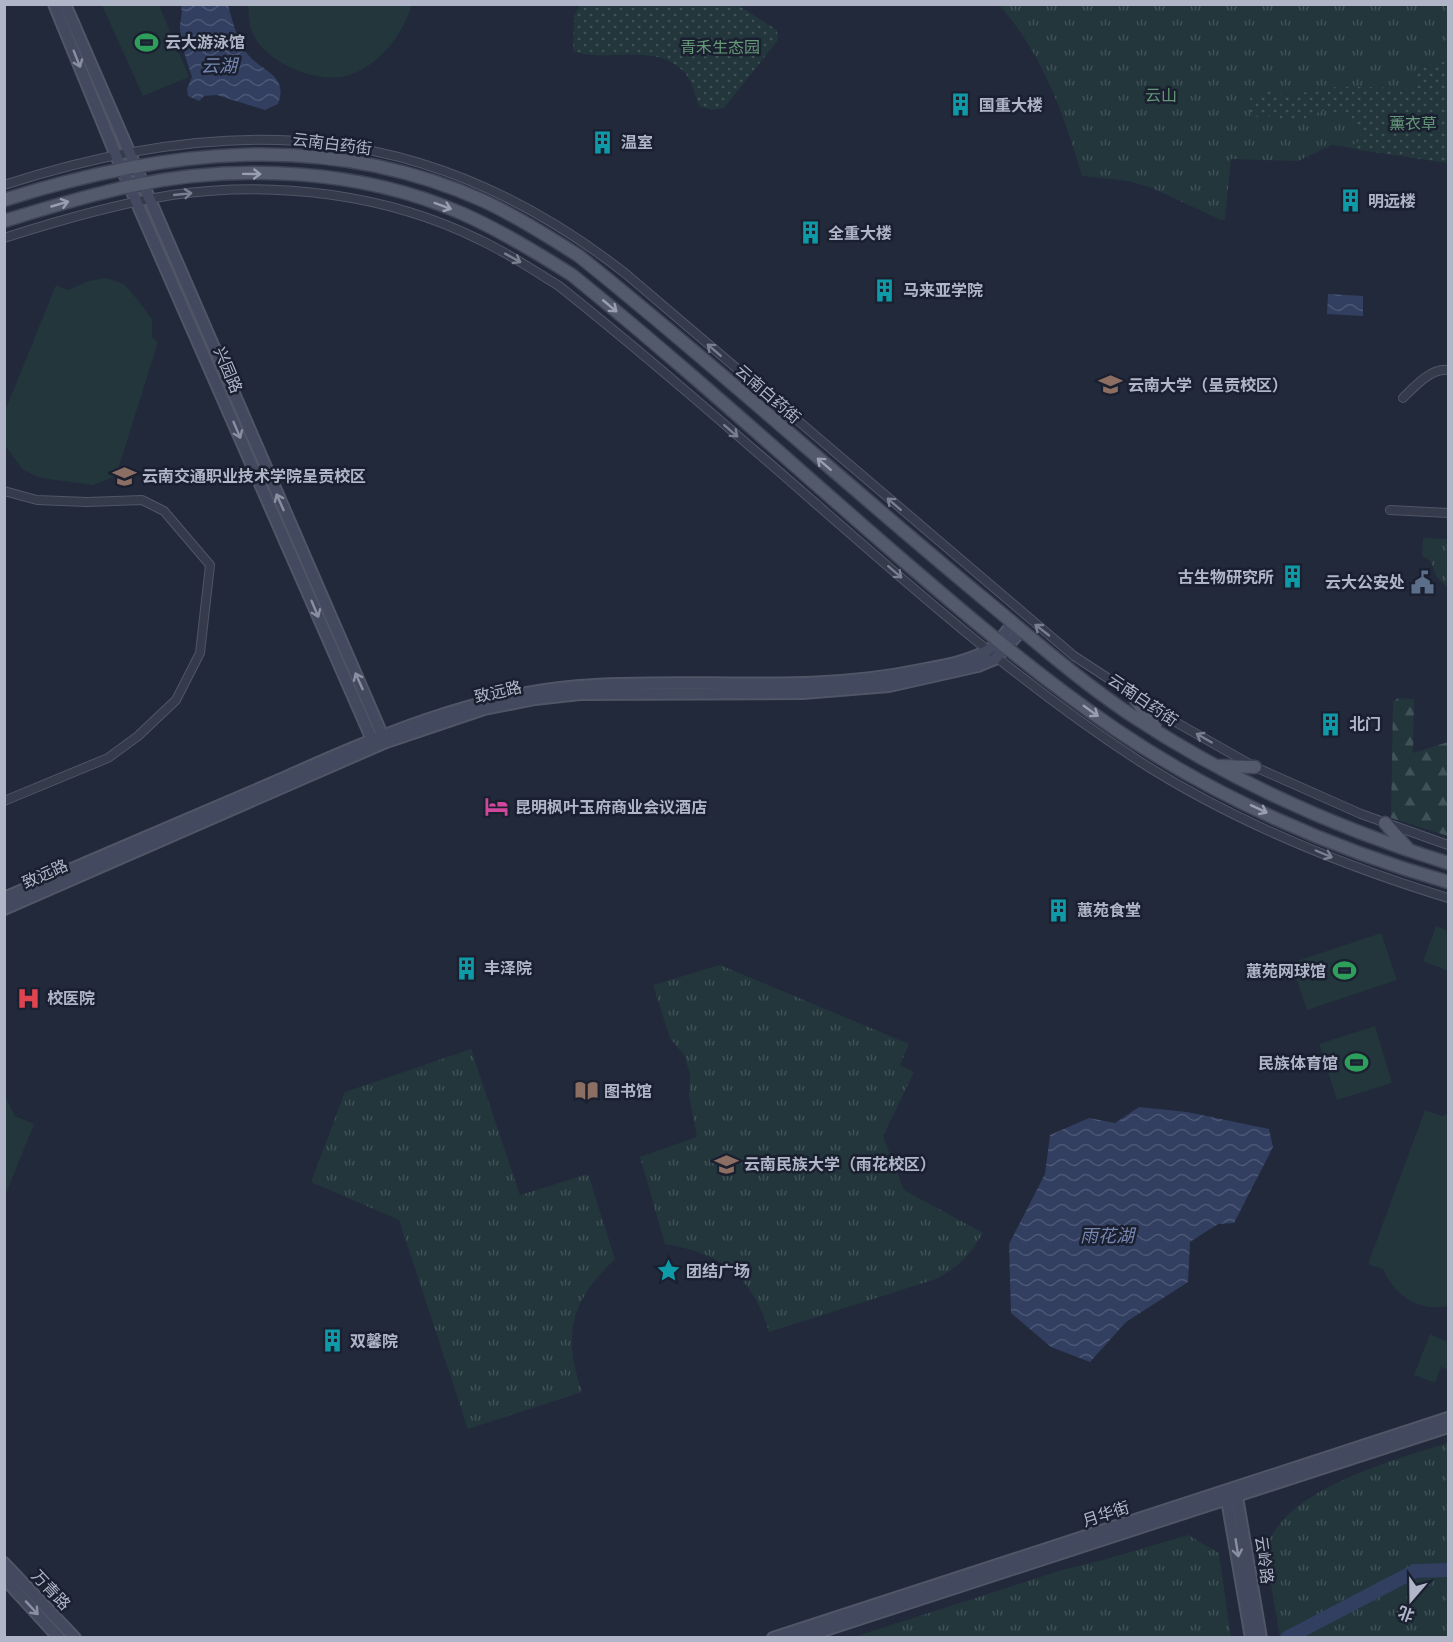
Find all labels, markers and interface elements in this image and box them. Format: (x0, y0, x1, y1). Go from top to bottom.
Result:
sports icon: 云大游泳馆 (134, 29, 160, 55)
place label: 云大游泳馆 (165, 33, 245, 52)
park label: 青禾生态园 (680, 38, 760, 57)
one-way arrow (72, 49, 83, 67)
water label: 云湖 (201, 55, 240, 76)
park label: 云山 (1145, 86, 1177, 105)
building icon: 国重大楼 (948, 92, 974, 118)
place label: 国重大楼 (979, 96, 1043, 115)
park label: 薰衣草 (1389, 114, 1437, 133)
building icon: 温室 (590, 129, 616, 155)
street label: 云南白药街 (291, 130, 373, 158)
place label: 温室 (621, 133, 653, 152)
one-way arrow (242, 168, 262, 179)
one-way arrow (173, 188, 193, 199)
building icon: 明远楼 (1337, 188, 1363, 214)
place label: 明远楼 (1368, 192, 1416, 211)
one-way arrow (50, 198, 69, 209)
one-way arrow (433, 202, 452, 213)
building icon: 全重大楼 (797, 220, 823, 246)
place label: 全重大楼 (828, 224, 892, 243)
one-way arrow (504, 252, 521, 264)
building icon: 马来亚学院 (872, 277, 898, 303)
place label: 马来亚学院 (903, 281, 983, 300)
one-way arrow (602, 299, 617, 313)
one-way arrow (707, 343, 722, 357)
street label: 兴园路 (210, 344, 246, 396)
street label: 云南白药街 (732, 361, 804, 427)
school or university icon: 云南大学（呈贡校区） (1097, 372, 1123, 398)
place label: 云南大学（呈贡校区） (1128, 376, 1288, 395)
one-way arrow (232, 421, 244, 439)
one-way arrow (723, 424, 738, 438)
one-way arrow (817, 457, 832, 471)
school or university icon: 云南交通职业技术学院呈贡校区 (111, 463, 137, 489)
place label: 云南交通职业技术学院呈贡校区 (142, 467, 366, 486)
one-way arrow (274, 494, 286, 512)
one-way arrow (887, 497, 902, 511)
building icon: 古生物研究所 (1279, 564, 1305, 590)
one-way arrow (887, 565, 902, 579)
place label: 古生物研究所 (1178, 568, 1274, 587)
public building icon: 云大公安处 (1410, 569, 1436, 595)
place label: 云大公安处 (1325, 573, 1405, 592)
one-way arrow (310, 599, 321, 618)
one-way arrow (1034, 624, 1050, 637)
street label: 云南白药街 (1105, 670, 1181, 730)
one-way arrow (353, 672, 364, 690)
street label: 致远路 (472, 677, 524, 707)
one-way arrow (1082, 705, 1098, 717)
building icon: 北门 (1318, 711, 1344, 737)
place label: 北门 (1349, 715, 1381, 734)
one-way arrow (1196, 732, 1214, 743)
hotel icon: 昆明枫叶玉府商业会议酒店 (484, 794, 510, 820)
place label: 昆明枫叶玉府商业会议酒店 (515, 798, 707, 817)
one-way arrow (1250, 803, 1268, 815)
one-way arrow (1314, 849, 1332, 860)
street label: 致远路 (19, 856, 71, 892)
building icon: 蕙苑食堂 (1046, 897, 1072, 923)
place label: 蕙苑食堂 (1077, 901, 1141, 920)
building icon: 丰泽院 (453, 955, 479, 981)
sports icon: 蕙苑网球馆 (1331, 958, 1357, 984)
place label: 丰泽院 (484, 959, 532, 978)
place label: 蕙苑网球馆 (1246, 962, 1326, 981)
hospital icon: 校医院 (16, 985, 42, 1011)
place label: 校医院 (47, 989, 95, 1008)
sports icon: 民族体育馆 (1343, 1050, 1369, 1076)
place label: 民族体育馆 (1258, 1054, 1338, 1073)
library icon: 图书馆 (573, 1078, 599, 1104)
place label: 图书馆 (604, 1082, 652, 1101)
school or university icon: 云南民族大学（雨花校区） (713, 1151, 739, 1177)
place label: 云南民族大学（雨花校区） (744, 1155, 936, 1174)
water label: 雨花湖 (1080, 1225, 1137, 1246)
place icon: 团结广场 (655, 1258, 681, 1284)
place label: 团结广场 (686, 1262, 750, 1281)
building icon: 双馨院 (319, 1328, 345, 1354)
place label: 双馨院 (350, 1332, 398, 1351)
street label: 月华街 (1080, 1498, 1132, 1530)
street label: 云岭路 (1251, 1535, 1277, 1585)
one-way arrow (1232, 1538, 1243, 1557)
street label: 万青路 (28, 1566, 74, 1614)
north arrow (1381, 1570, 1441, 1630)
one-way arrow (25, 1600, 39, 1615)
text: 北 (1395, 1602, 1417, 1625)

